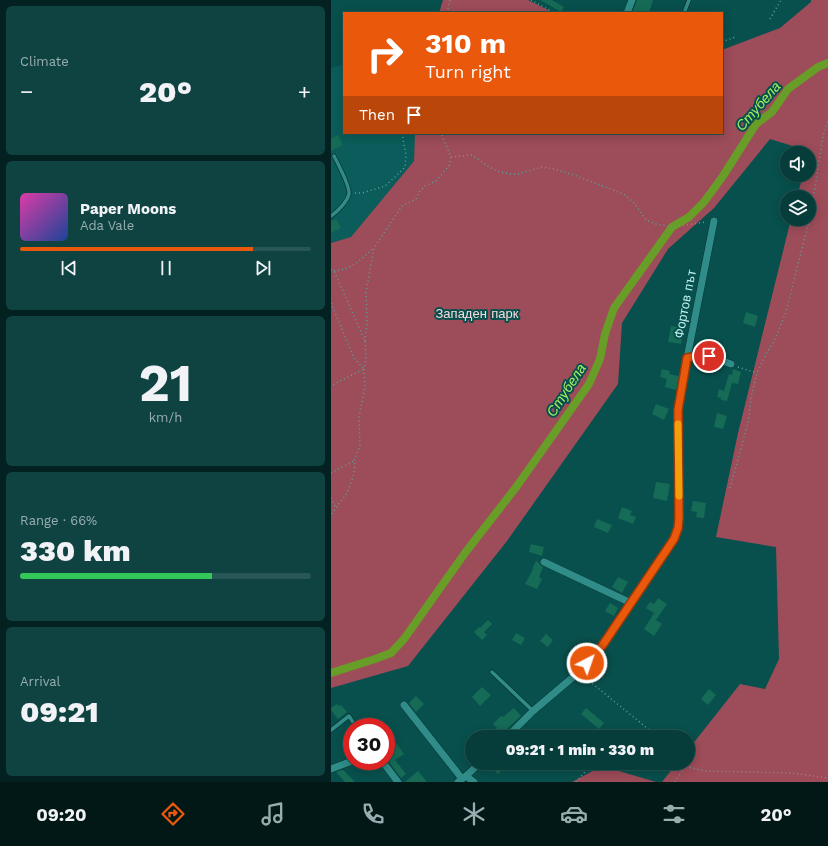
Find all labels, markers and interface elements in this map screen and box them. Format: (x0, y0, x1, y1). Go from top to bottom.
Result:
text: 310 m (425, 27, 506, 60)
icon: right (359, 28, 411, 80)
text: Climate (20, 54, 69, 69)
text: Turn right (425, 61, 511, 82)
text: 20° (139, 74, 192, 109)
water label: Стубела (732, 78, 784, 134)
text: − (20, 79, 33, 104)
text: + (298, 79, 311, 104)
icon: arrive (403, 104, 425, 126)
text: Then (359, 106, 395, 124)
map controls (780, 146, 816, 226)
button: sound (780, 146, 816, 182)
button: layers (780, 190, 816, 226)
text: Paper Moons (80, 200, 176, 218)
text: Ada Vale (80, 218, 134, 233)
icon: previous (58, 257, 80, 279)
icon: pause (155, 257, 177, 279)
icon: next (252, 257, 274, 279)
street label: Фортов път (671, 268, 699, 340)
park label: Западен парк (436, 306, 519, 321)
pin (692, 339, 726, 373)
icon: arrive (698, 345, 720, 367)
text: 21 (139, 353, 192, 414)
water label: Стубела (543, 360, 589, 419)
text: km/h (149, 410, 182, 425)
text: Range · 66% (20, 513, 97, 528)
text: 330 km (20, 533, 131, 568)
position arrow (566, 642, 608, 684)
text: Arrival (20, 674, 61, 689)
text: 09:21 (20, 694, 99, 729)
speed limit sign: 30 (343, 718, 395, 770)
text: 09:21 · 1 min · 330 m (506, 741, 654, 759)
icon: directions (159, 800, 187, 828)
icon: music (259, 800, 287, 828)
icon: phone (359, 800, 387, 828)
icon: climate (460, 800, 488, 828)
icon: car (560, 800, 588, 828)
icon: filters (660, 800, 688, 828)
text: 09:20 (36, 804, 87, 825)
text: 20° (761, 804, 792, 825)

